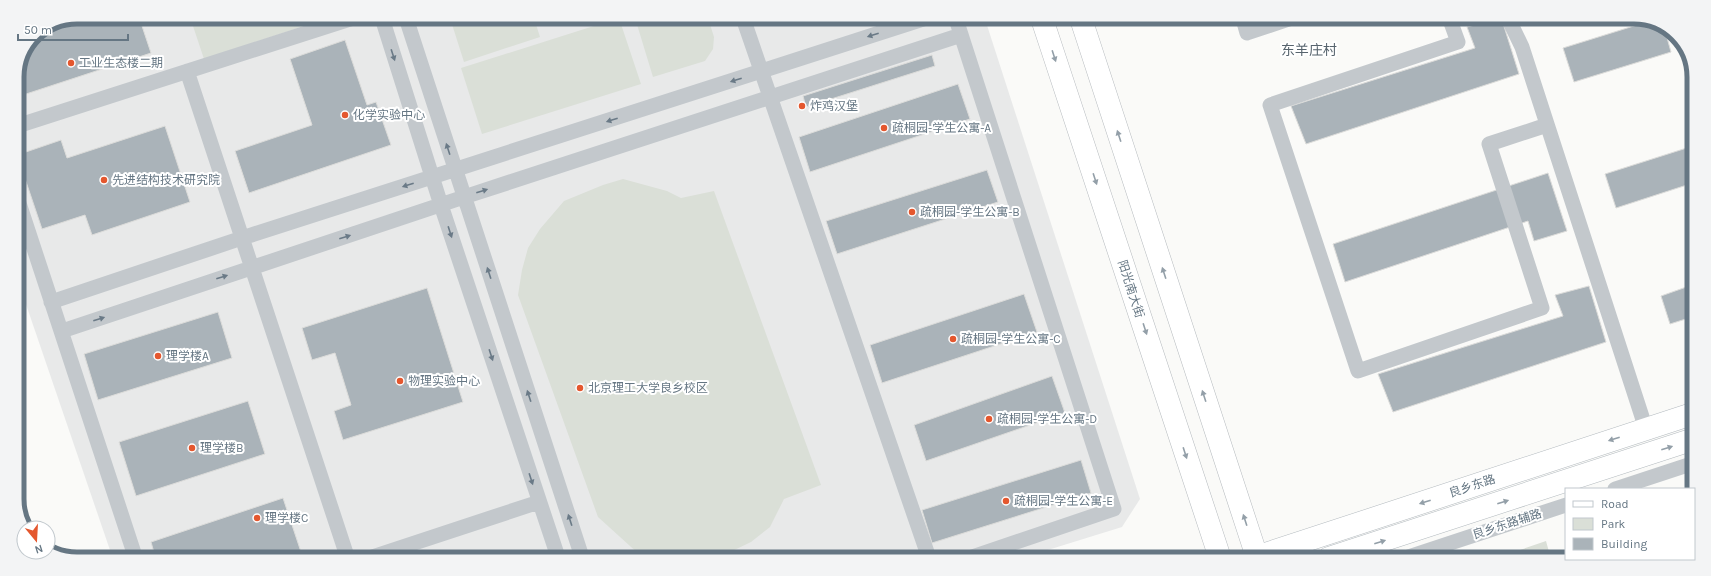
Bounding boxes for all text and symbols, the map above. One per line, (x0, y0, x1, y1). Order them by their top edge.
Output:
scale bar (18, 16, 128, 42)
text: 50 m (24, 23, 52, 37)
one-way arrow (866, 32, 878, 38)
district label: 东羊庄村 (1281, 42, 1337, 59)
one-way arrow (391, 49, 397, 61)
one-way arrow (1051, 50, 1057, 62)
place label: 工业生态楼二期 (79, 56, 163, 70)
marker: 工业生态楼二期 (66, 58, 76, 68)
one-way arrow (729, 77, 741, 83)
place label: 炸鸡汉堡 (810, 99, 858, 113)
marker: 炸鸡汉堡 (797, 101, 807, 111)
place label: 化学实验中心 (353, 108, 425, 122)
marker: 化学实验中心 (340, 110, 350, 120)
one-way arrow (606, 117, 618, 123)
place label: 疏桐园-学生公寓-A (892, 121, 991, 135)
marker: 疏桐园-学生公寓-A (879, 123, 889, 133)
one-way arrow (1116, 130, 1122, 142)
one-way arrow (445, 143, 451, 155)
place label: 先进结构技术研究院 (112, 173, 220, 187)
one-way arrow (1092, 174, 1098, 186)
marker: 先进结构技术研究院 (99, 175, 109, 185)
one-way arrow (402, 183, 414, 189)
one-way arrow (477, 188, 489, 194)
place label: 疏桐园-学生公寓-B (920, 205, 1020, 219)
marker: 疏桐园-学生公寓-B (907, 207, 917, 217)
one-way arrow (447, 226, 453, 238)
one-way arrow (340, 233, 352, 239)
street label: 阳光南大街 (1115, 258, 1147, 320)
one-way arrow (486, 267, 492, 279)
one-way arrow (1161, 267, 1167, 279)
one-way arrow (216, 274, 228, 280)
one-way arrow (93, 315, 105, 321)
one-way arrow (1142, 324, 1148, 336)
place label: 疏桐园-学生公寓-C (961, 332, 1061, 346)
marker: 疏桐园-学生公寓-C (948, 334, 958, 344)
place label: 理学楼A (166, 349, 209, 363)
one-way arrow (488, 350, 494, 362)
marker: 理学楼A (153, 351, 163, 361)
place label: 物理实验中心 (408, 374, 480, 388)
marker: 物理实验中心 (395, 376, 405, 386)
place label: 北京理工大学良乡校区 (588, 381, 708, 395)
marker: 北京理工大学良乡校区 (575, 383, 585, 393)
one-way arrow (526, 390, 532, 402)
one-way arrow (1201, 390, 1207, 402)
place label: 疏桐园-学生公寓-D (997, 412, 1097, 426)
marker: 疏桐园-学生公寓-D (984, 414, 994, 424)
one-way arrow (1608, 436, 1620, 442)
place label: 理学楼B (200, 441, 243, 455)
marker: 理学楼B (187, 443, 197, 453)
one-way arrow (1661, 445, 1673, 451)
one-way arrow (1182, 447, 1188, 459)
street label: 良乡东路 (1447, 472, 1497, 500)
one-way arrow (528, 473, 534, 485)
legend (1565, 488, 1695, 560)
place label: 疏桐园-学生公寓-E (1014, 494, 1113, 508)
marker: 疏桐园-学生公寓-E (1001, 496, 1011, 506)
text: Road (1601, 497, 1629, 511)
one-way arrow (1498, 498, 1510, 504)
one-way arrow (1418, 499, 1430, 505)
street label: 良乡东路辅路 (1471, 506, 1543, 542)
place label: 理学楼C (265, 511, 308, 525)
marker: 理学楼C (252, 513, 262, 523)
one-way arrow (567, 514, 573, 526)
one-way arrow (1242, 514, 1248, 526)
text: Park (1601, 517, 1626, 531)
north arrow (16, 520, 56, 560)
text: Building (1601, 537, 1648, 551)
one-way arrow (1374, 539, 1386, 545)
text: N (33, 542, 45, 556)

